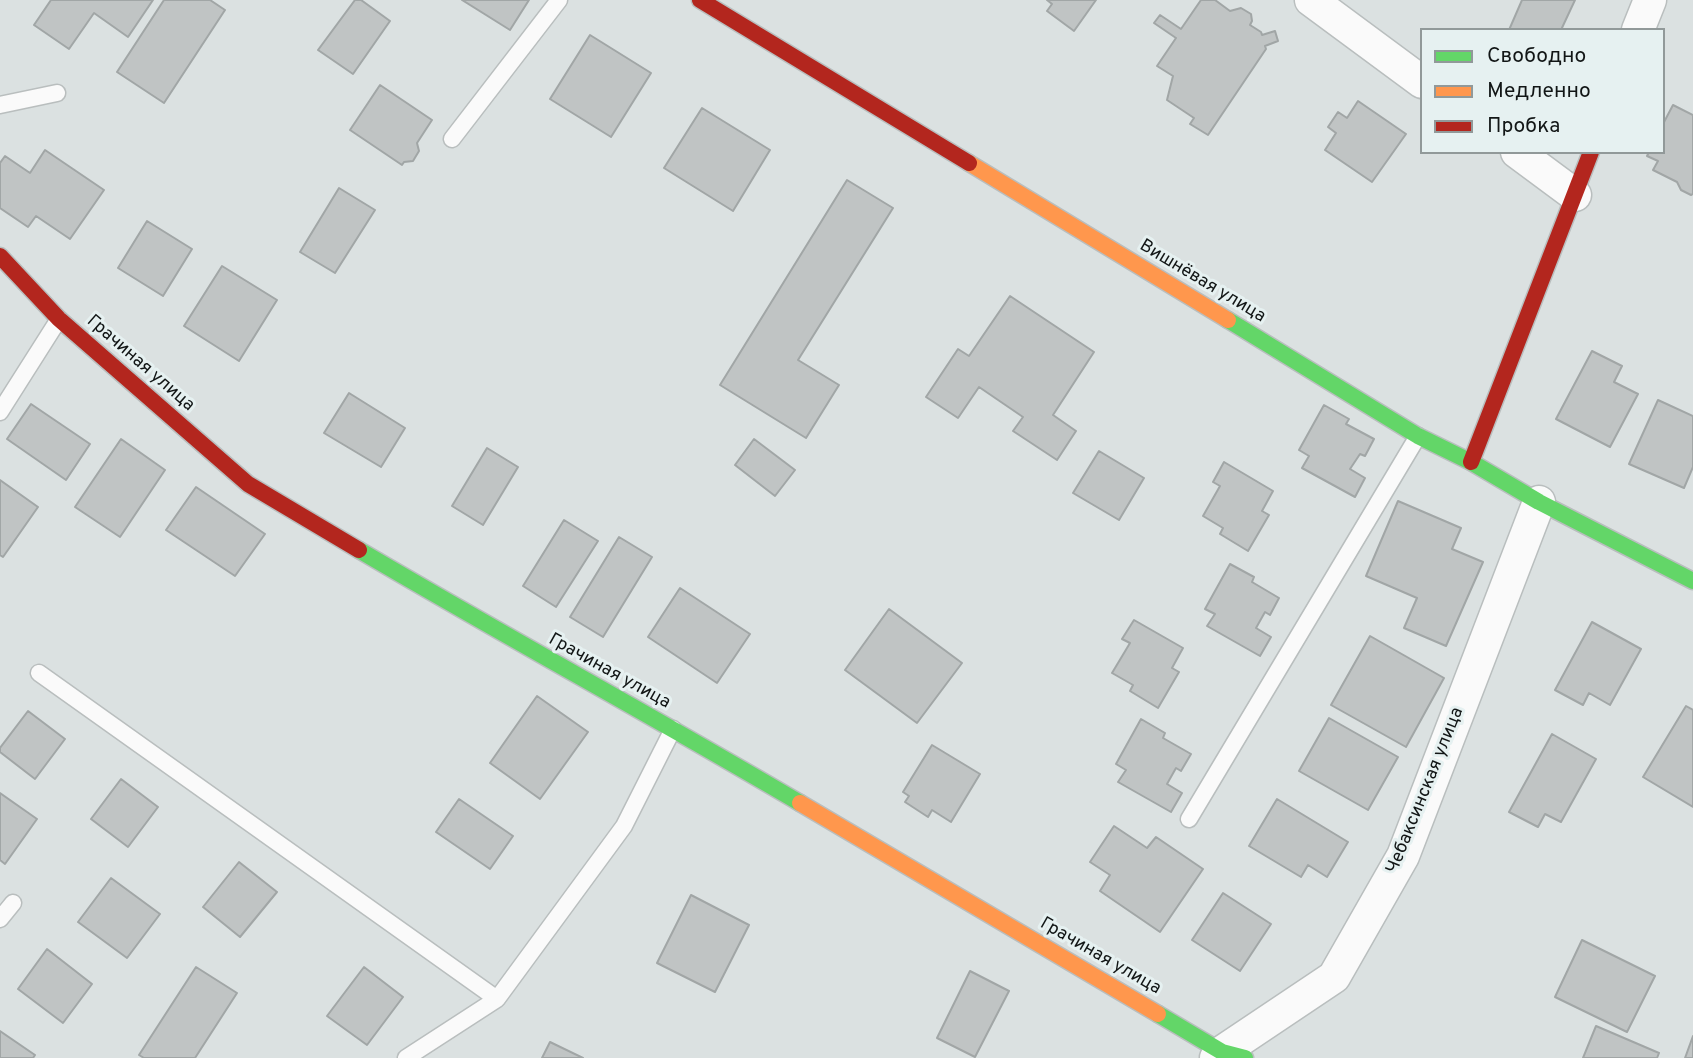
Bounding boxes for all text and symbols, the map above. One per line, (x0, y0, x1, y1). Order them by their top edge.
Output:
legend (1420, 28, 1665, 154)
text: Свободно (1487, 43, 1586, 70)
text: Медленно (1487, 78, 1591, 105)
text: Пробка (1487, 113, 1560, 140)
street label: Вишнёвая улица (1135, 236, 1269, 328)
street label: Грачиная улица (82, 311, 198, 417)
street label: Грачиная улица (544, 630, 674, 714)
street label: Чебаксинская улица (1383, 705, 1469, 877)
street label: Грачиная улица (1036, 914, 1164, 1000)

